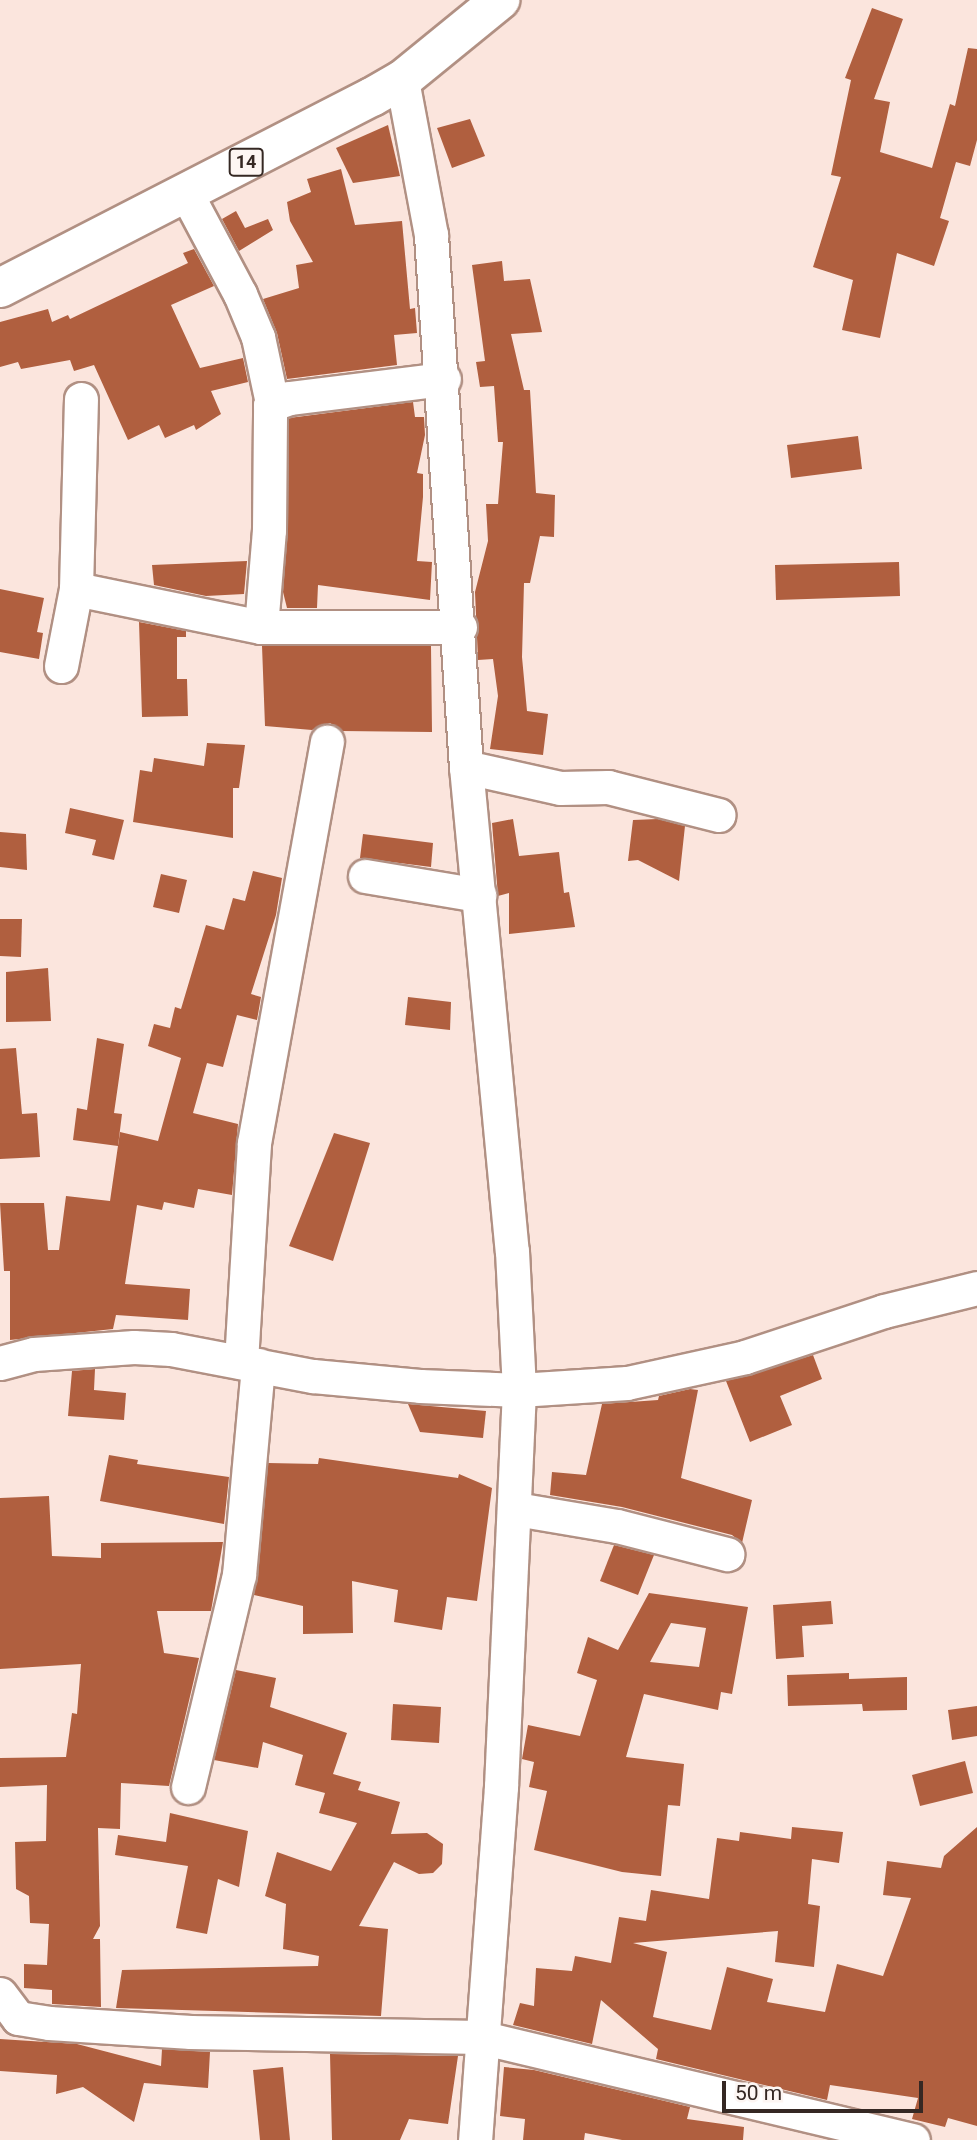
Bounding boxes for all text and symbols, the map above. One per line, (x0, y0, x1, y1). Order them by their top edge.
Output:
road number: 14 (229, 148, 264, 176)
scale bar (725, 2066, 926, 2110)
text: 50 m (735, 2081, 782, 2105)

